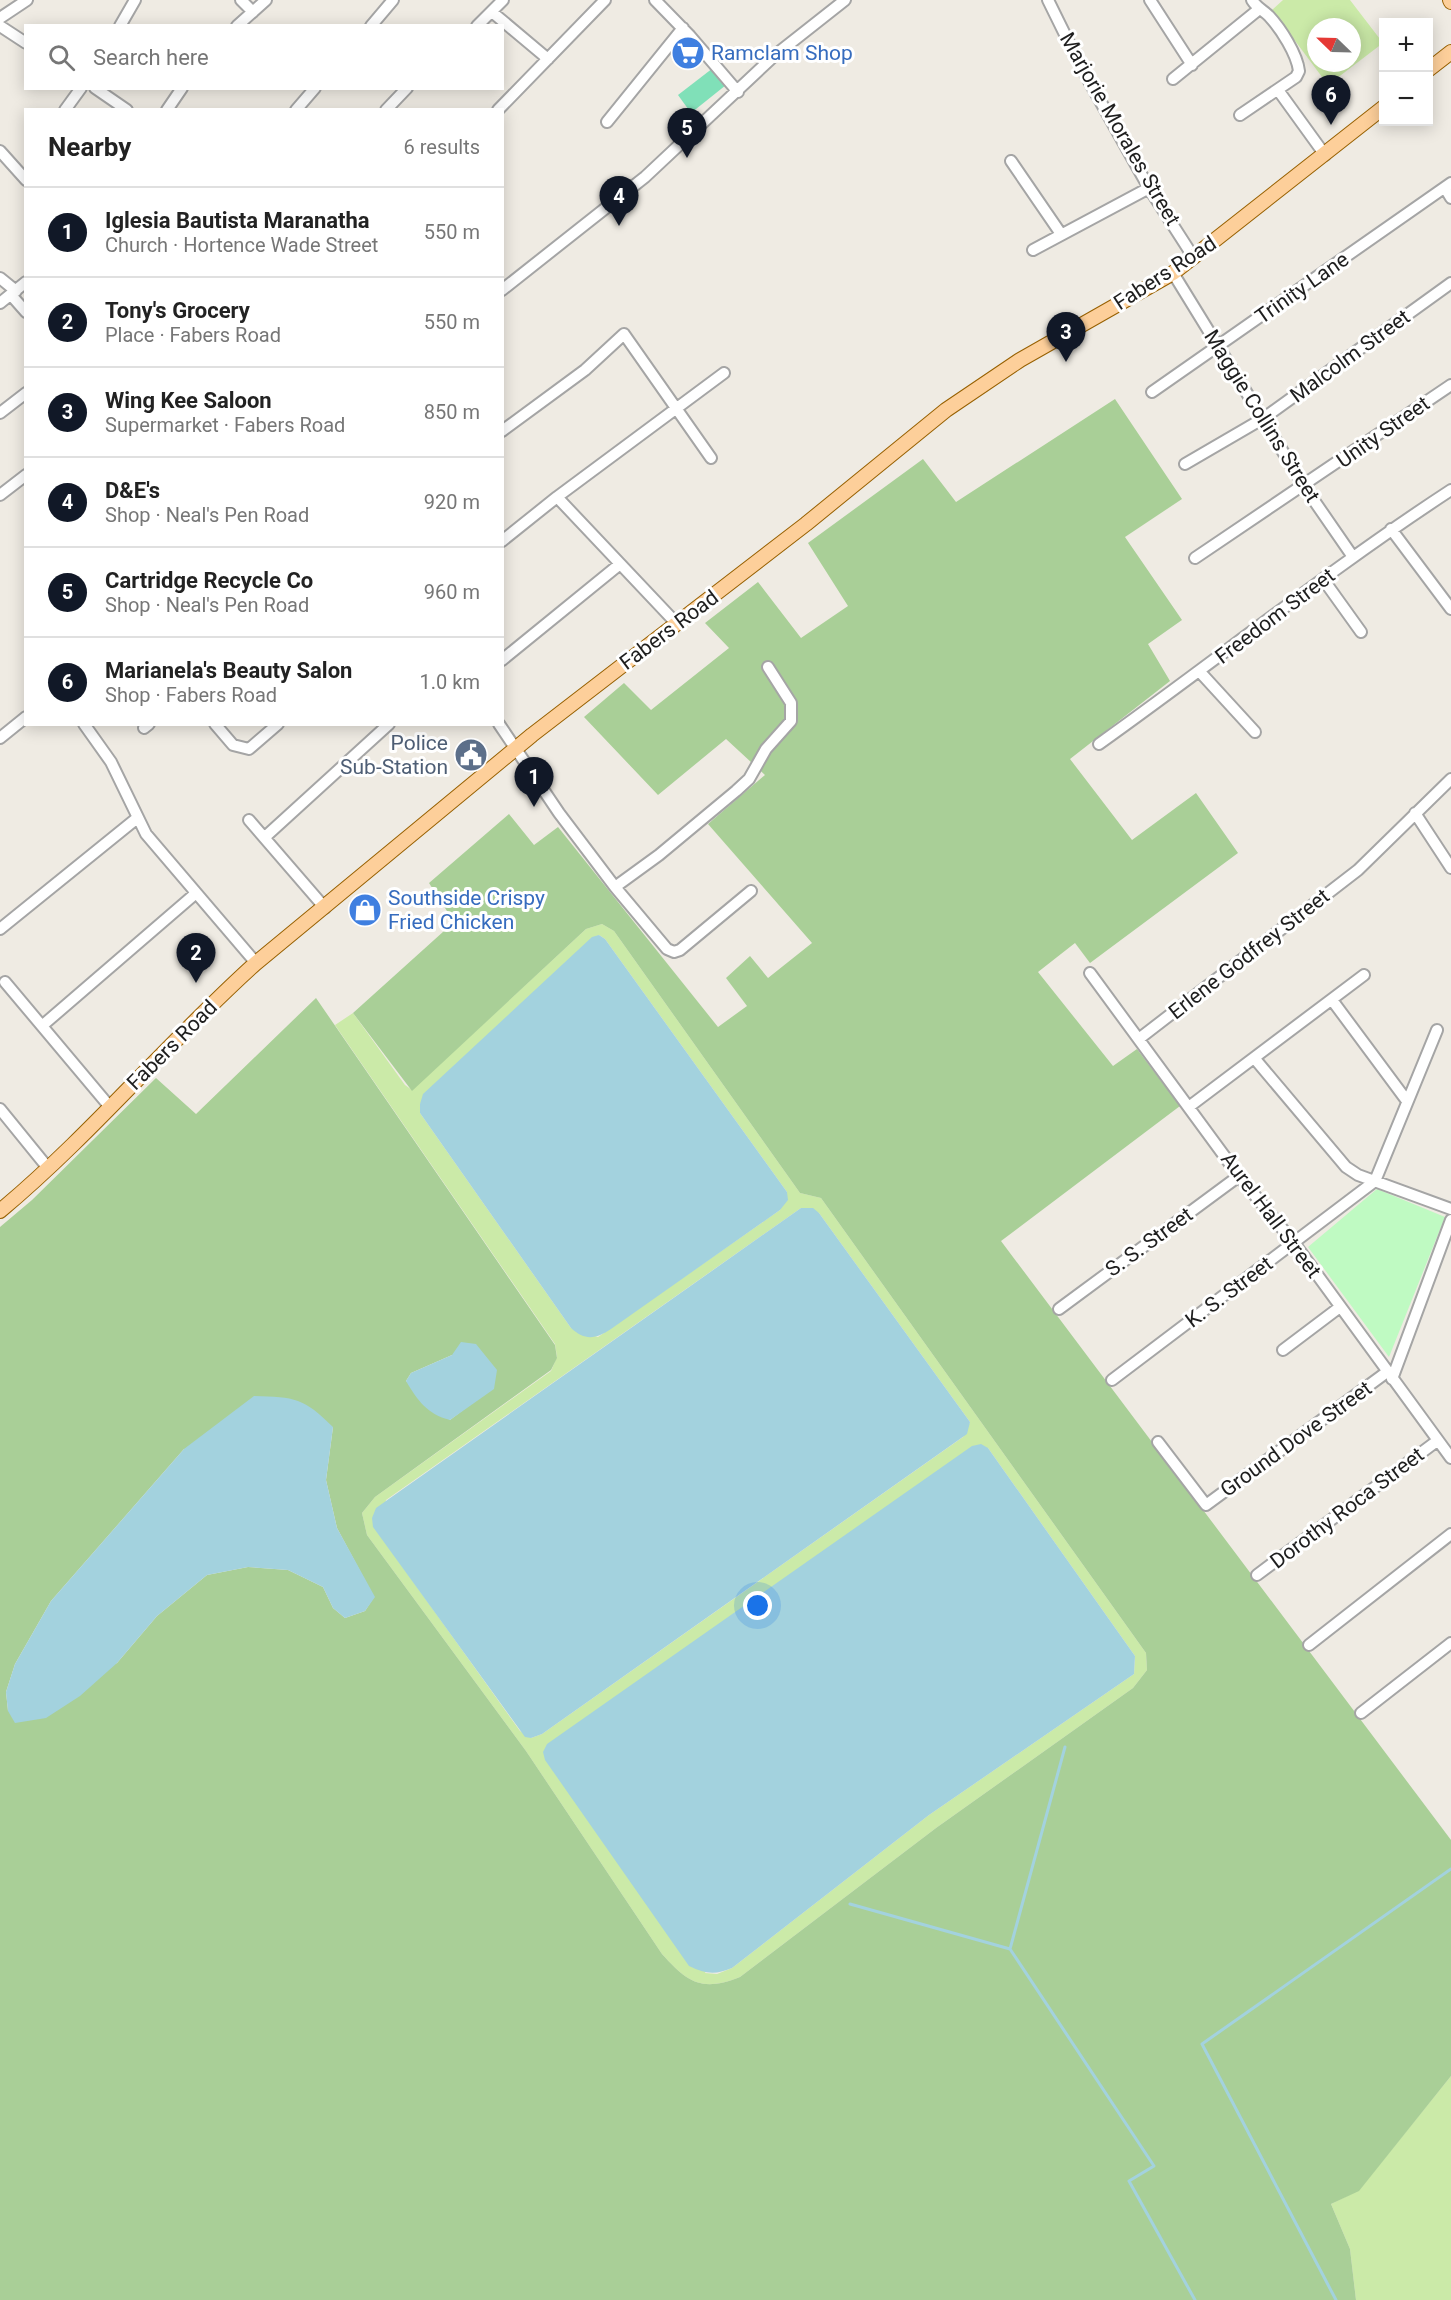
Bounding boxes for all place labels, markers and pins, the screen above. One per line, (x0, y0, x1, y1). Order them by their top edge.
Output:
supermarket icon: Ramclam Shop (670, 35, 706, 71)
place label: Ramclam Shop (711, 41, 853, 65)
pin: 6 (1312, 76, 1350, 125)
pin: 5 (668, 108, 706, 158)
pin: 4 (600, 176, 638, 226)
pin: 3 (1046, 312, 1086, 362)
place label: Police Sub-Station (340, 731, 448, 779)
public building icon: Police Sub-Station (453, 737, 489, 773)
pin: 1 (514, 758, 554, 807)
place label: Southside Crispy Fried Chicken (388, 886, 545, 934)
shop icon: Southside Crispy Fried Chicken (347, 892, 383, 928)
pin: 2 (176, 934, 216, 983)

